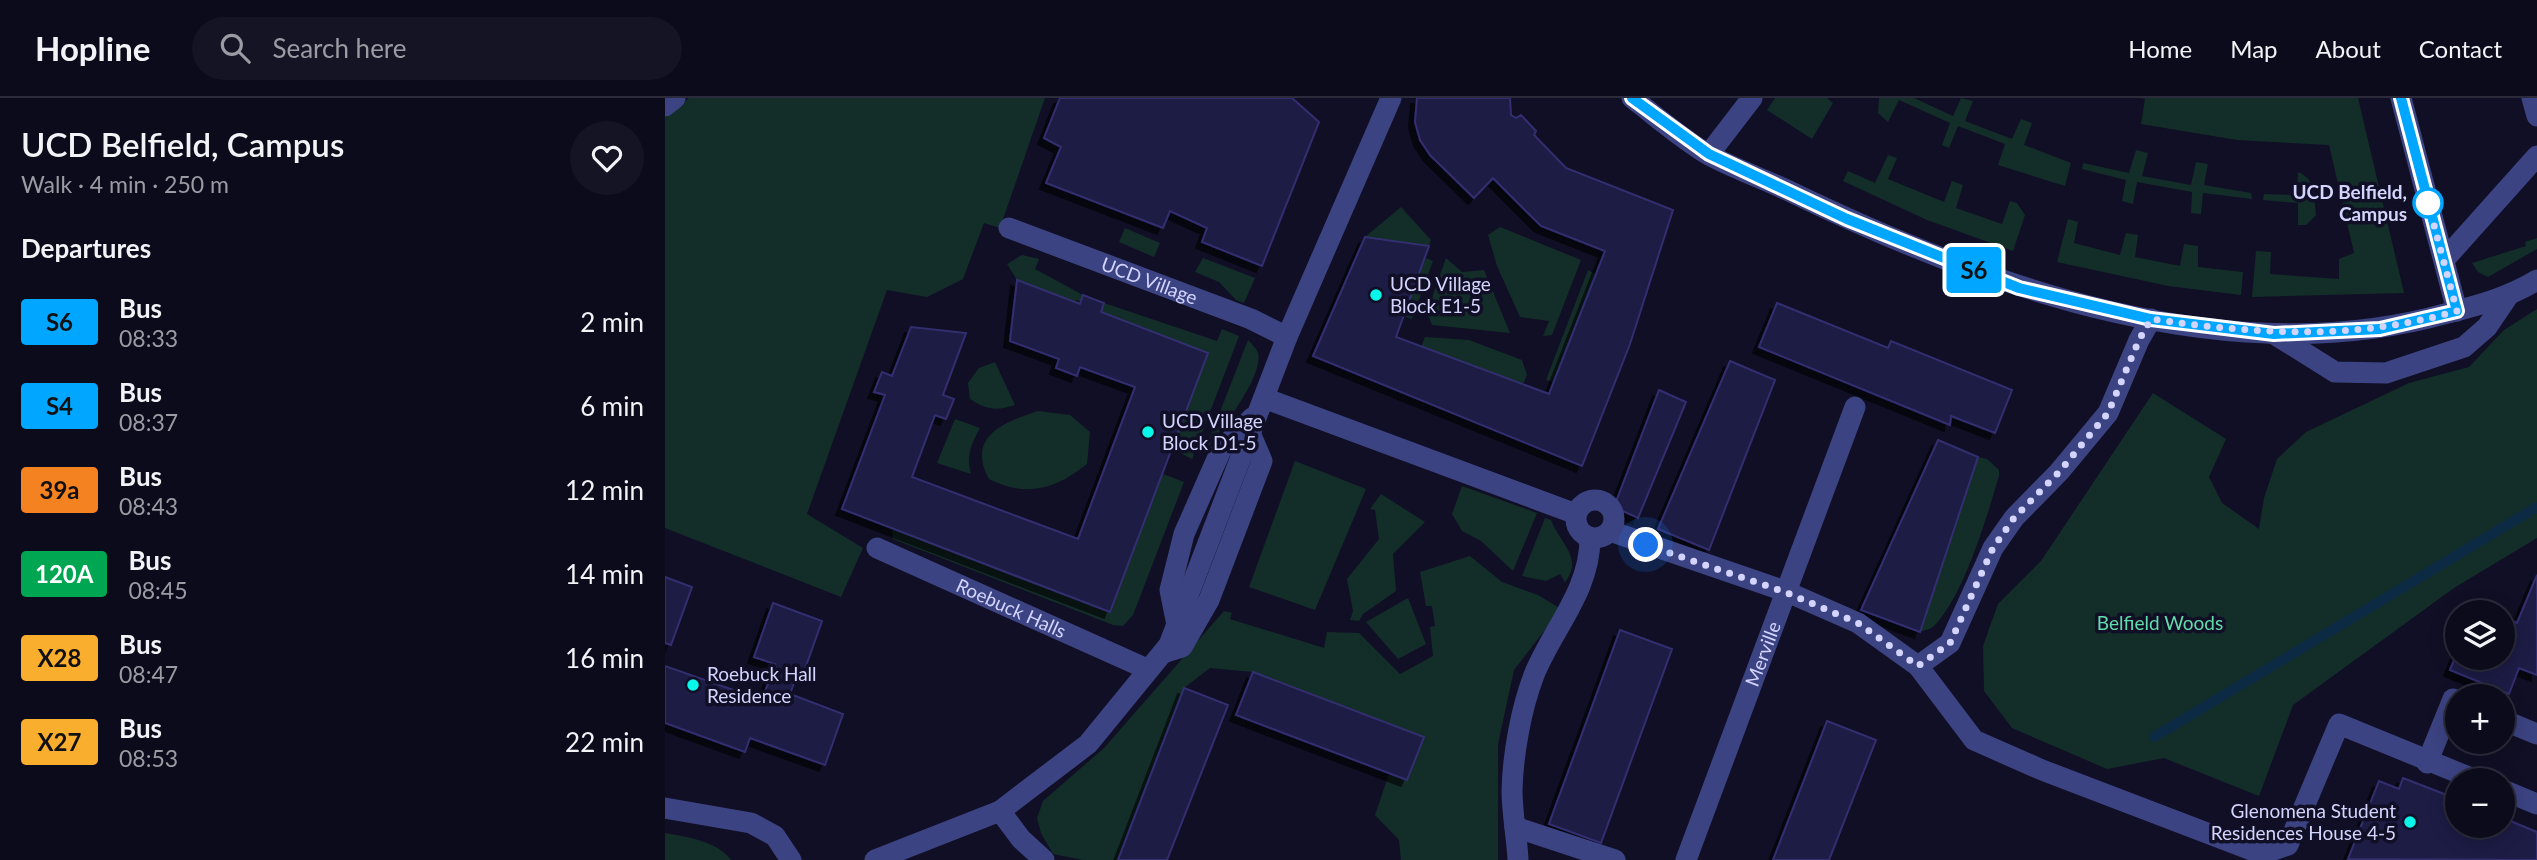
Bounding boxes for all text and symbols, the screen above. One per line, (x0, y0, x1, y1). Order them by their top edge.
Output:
search box (192, 17, 682, 80)
text: Hopline (35, 28, 150, 68)
icon: search (216, 29, 254, 67)
text: Search here (272, 32, 407, 64)
text: Home (2128, 34, 2192, 63)
text: Map (2230, 34, 2278, 63)
text: About (2316, 34, 2381, 63)
text: Contact (2419, 34, 2502, 63)
button: heart (570, 121, 644, 195)
text: UCD Belfield, Campus (21, 124, 344, 164)
text: Walk · 4 min · 250 m (21, 170, 229, 198)
place label: UCD Belfield, Campus (2293, 180, 2407, 225)
marker: UCD Belfield, Campus (2413, 188, 2443, 218)
text: Departures (21, 232, 151, 264)
line badge: S6 (1943, 247, 2005, 293)
street label: UCD Village (1098, 252, 1201, 309)
text: S6 (1960, 255, 1988, 284)
place label: UCD Village Block E1-5 (1390, 272, 1491, 317)
marker: UCD Village Block E1-5 (1368, 287, 1384, 303)
text: Bus (119, 292, 162, 324)
text: 2 min (580, 306, 644, 338)
text: S6 (46, 307, 73, 336)
text: 08:33 (119, 324, 178, 352)
text: Bus (119, 376, 162, 408)
text: 6 min (580, 390, 644, 422)
text: S4 (46, 391, 73, 420)
text: 08:37 (119, 408, 178, 436)
place label: UCD Village Block D1-5 (1162, 409, 1263, 454)
marker: UCD Village Block D1-5 (1140, 424, 1156, 440)
text: Bus (119, 460, 162, 492)
text: 12 min (565, 474, 644, 506)
text: 39a (39, 475, 80, 504)
text: 08:43 (119, 492, 178, 520)
your location (1628, 527, 1663, 562)
text: Bus (128, 544, 171, 576)
text: 14 min (565, 558, 644, 590)
text: 120A (35, 559, 93, 588)
street label: Roebuck Halls (953, 573, 1070, 642)
text: 08:45 (128, 576, 188, 604)
map controls (2445, 600, 2515, 838)
button: layers (2445, 600, 2515, 670)
park label: Belfield Woods (2097, 611, 2223, 634)
street label: Merville (1740, 618, 1785, 689)
text: Bus (119, 628, 162, 660)
text: 16 min (565, 642, 644, 674)
text: X28 (38, 643, 81, 672)
text: 08:47 (119, 660, 178, 688)
place label: Roebuck Hall Residence (707, 662, 817, 707)
marker: Roebuck Hall Residence (685, 677, 701, 693)
button: + (2445, 684, 2515, 754)
text: Bus (119, 712, 162, 744)
text: 22 min (565, 726, 644, 758)
text: X27 (38, 727, 81, 756)
text: 08:53 (119, 744, 178, 772)
button: − (2445, 768, 2515, 838)
place label: Glenomena Student Residences House 4-5 (2211, 799, 2396, 844)
marker: Glenomena Student Residences House 4-5 (2402, 814, 2418, 830)

